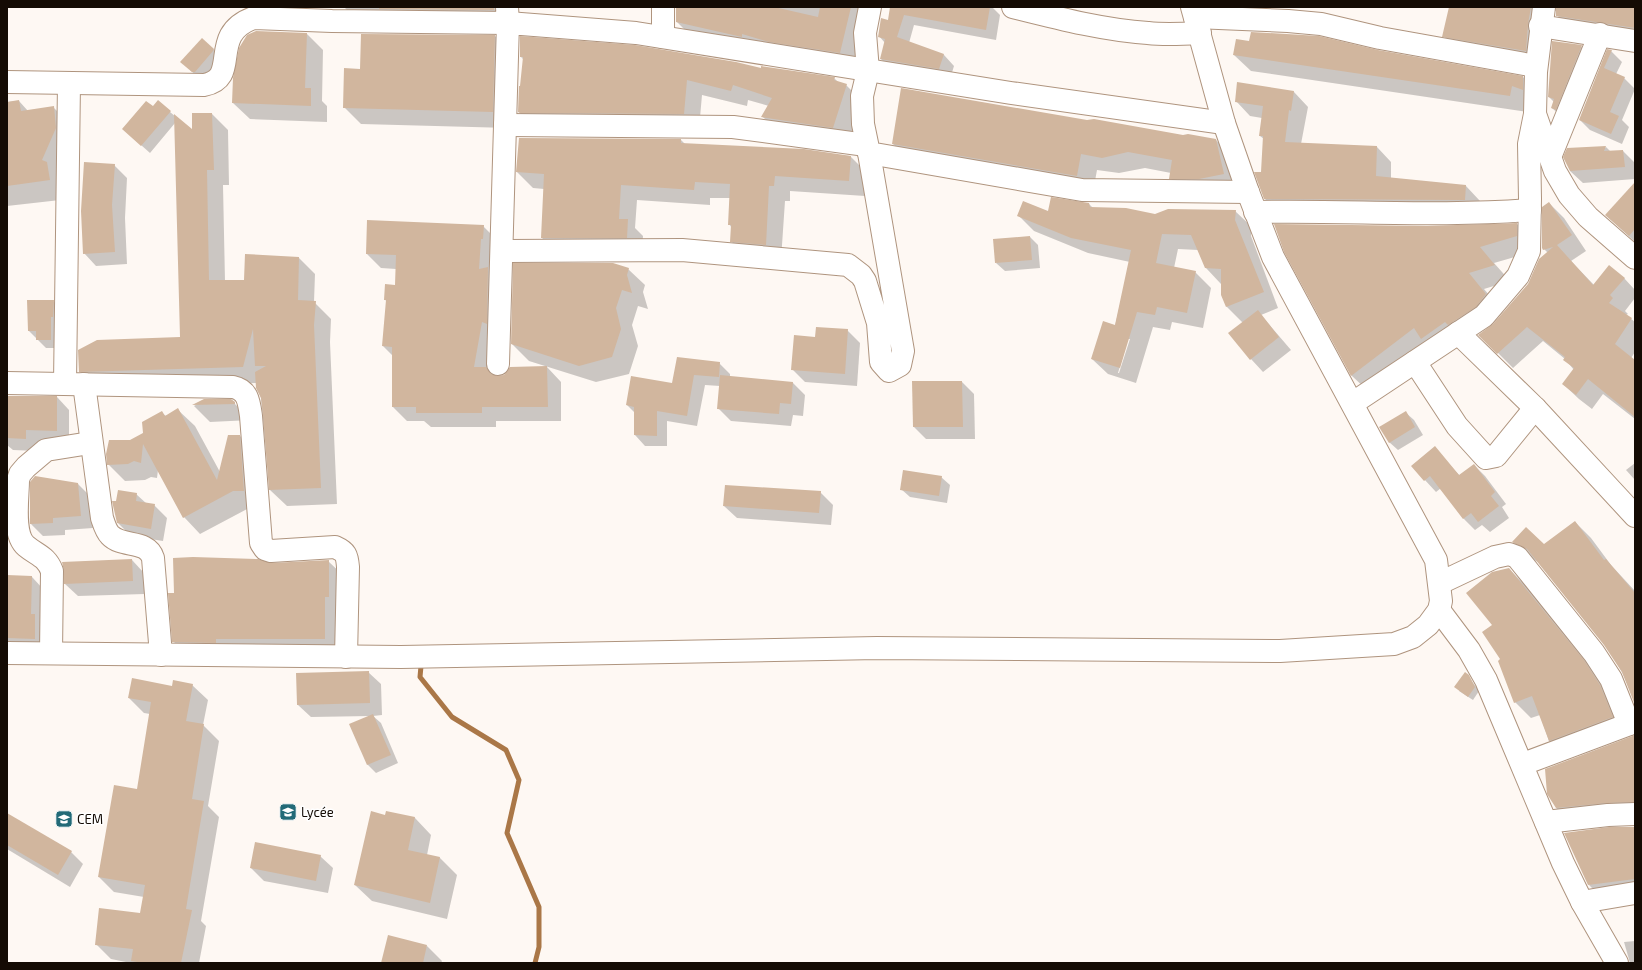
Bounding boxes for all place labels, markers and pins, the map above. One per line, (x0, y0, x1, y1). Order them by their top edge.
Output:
school or university icon: Lycée (278, 802, 298, 822)
place label: Lycée (301, 804, 334, 820)
school or university icon: CEM (54, 809, 74, 829)
place label: CEM (77, 811, 103, 827)

